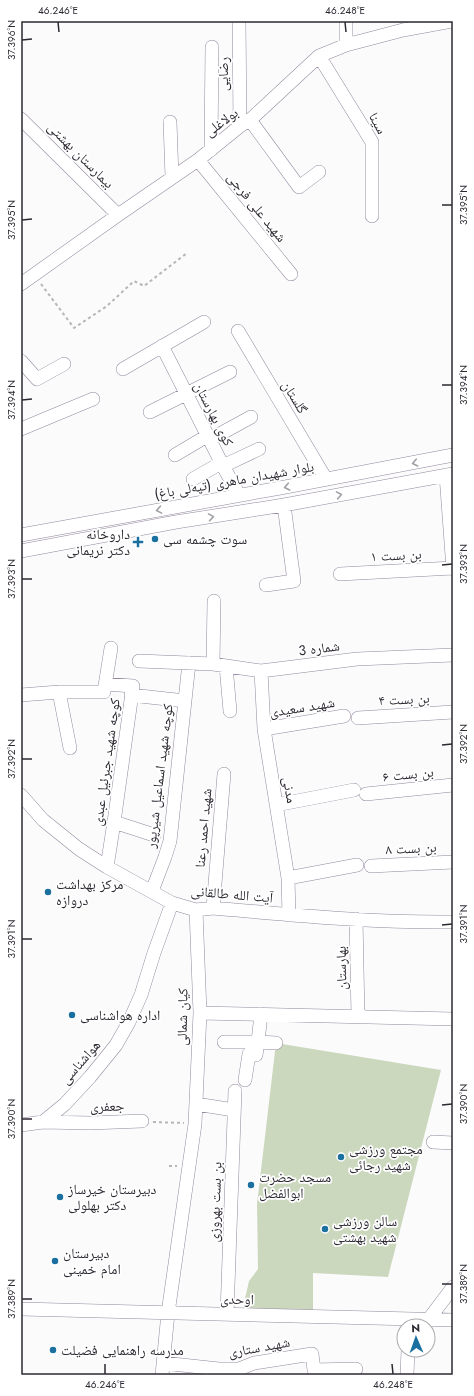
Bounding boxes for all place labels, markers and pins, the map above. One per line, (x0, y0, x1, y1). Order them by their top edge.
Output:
place label: داروخانه دكتر نریمانی (66, 524, 130, 560)
place label: سوت چشمه سی (163, 529, 247, 549)
marker: سوت چشمه سی (150, 534, 160, 544)
marker: داروخانه دكتر نریمانی (133, 537, 143, 547)
place label: مرکز بهداشت دروازه (56, 874, 124, 910)
marker: مرکز بهداشت دروازه (43, 887, 53, 897)
place label: اداره هواشناسی (80, 1005, 160, 1025)
marker: اداره هواشناسی (67, 1010, 77, 1020)
place label: مجتمع ورزشی شهید رجائی (349, 1139, 423, 1175)
marker: مجتمع ورزشی شهید رجائی (336, 1152, 346, 1162)
place label: مسجد حضرت ابوالفضل (259, 1167, 331, 1203)
place label: دبیرستان خیرساز دکتر بهلولی (67, 1179, 157, 1215)
marker: مسجد حضرت ابوالفضل (246, 1180, 256, 1190)
marker: دبیرستان خیرساز دکتر بهلولی (55, 1192, 65, 1202)
place label: سالن ورزشی شهید بهشتی (333, 1211, 397, 1247)
marker: سالن ورزشی شهید بهشتی (320, 1224, 330, 1234)
place label: دبیرستان امام خمینی (63, 1243, 121, 1279)
marker: دبیرستان امام خمینی (50, 1256, 60, 1266)
place label: مدرسه راهنمایی فضیلت (61, 1340, 184, 1360)
marker: مدرسه راهنمایی فضیلت (48, 1345, 58, 1355)

